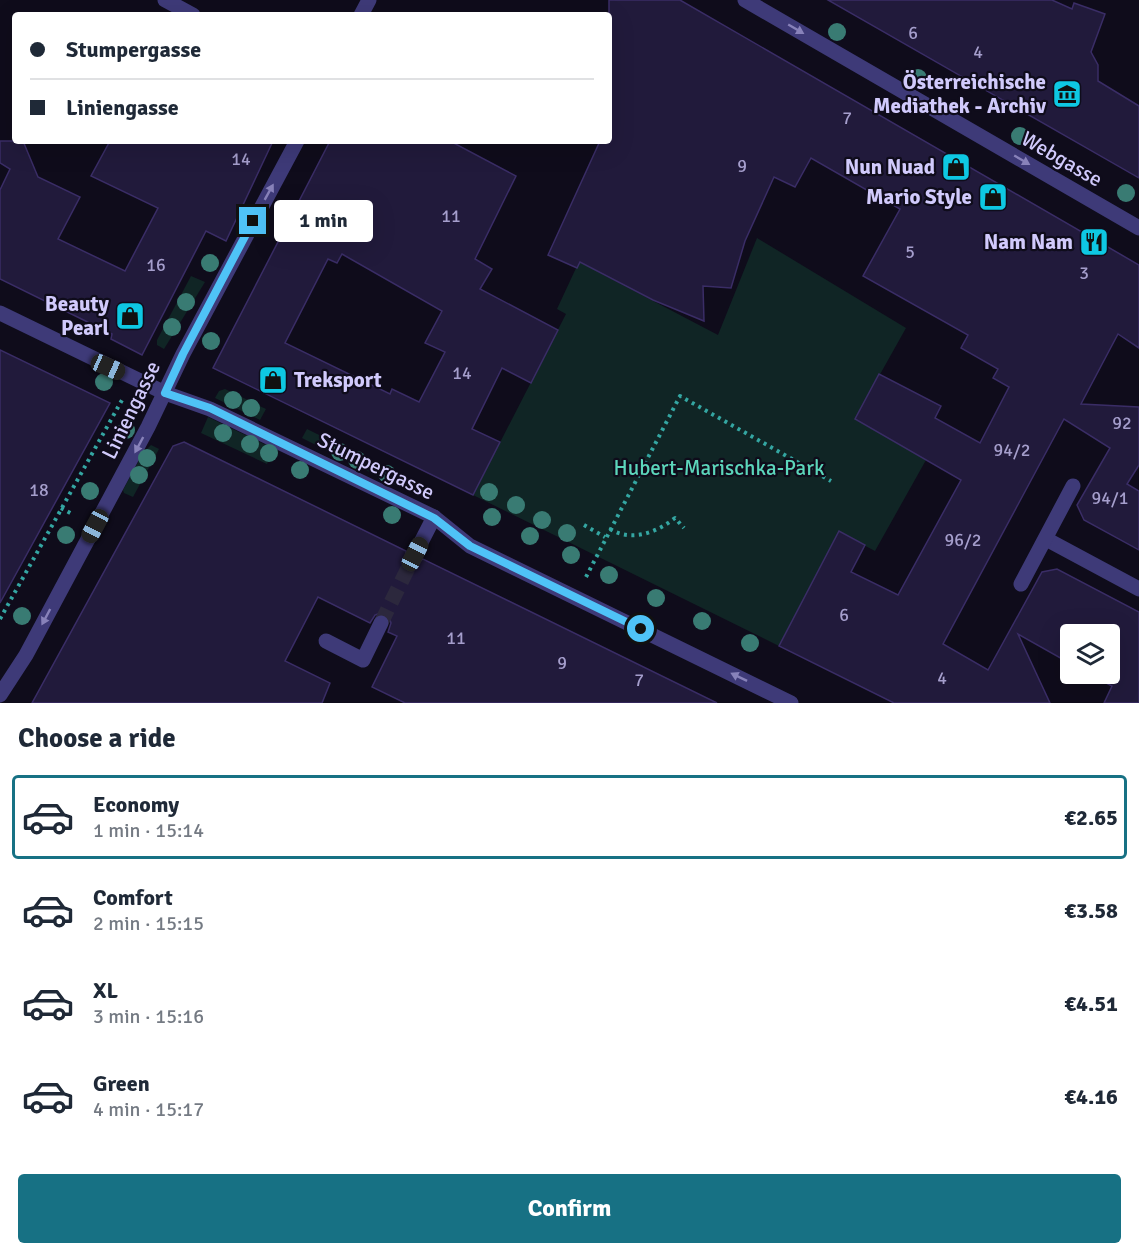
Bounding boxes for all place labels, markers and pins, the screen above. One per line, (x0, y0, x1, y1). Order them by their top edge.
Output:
place label: Österreichische Mediathek - Archiv (873, 69, 1047, 119)
museum icon: Österreichische Mediathek - Archiv (1051, 78, 1083, 110)
shop icon: Nun Nuad (940, 151, 972, 183)
place label: Nun Nuad (845, 154, 935, 180)
shop icon: Mario Style (977, 181, 1009, 213)
place label: Mario Style (866, 184, 972, 210)
restaurant icon: Nam Nam (1078, 226, 1110, 258)
place label: Nam Nam (984, 229, 1073, 255)
place label: Beauty Pearl (45, 291, 110, 341)
shop icon: Beauty Pearl (114, 300, 146, 332)
shop icon: Treksport (257, 364, 289, 396)
place label: Treksport (294, 367, 382, 393)

